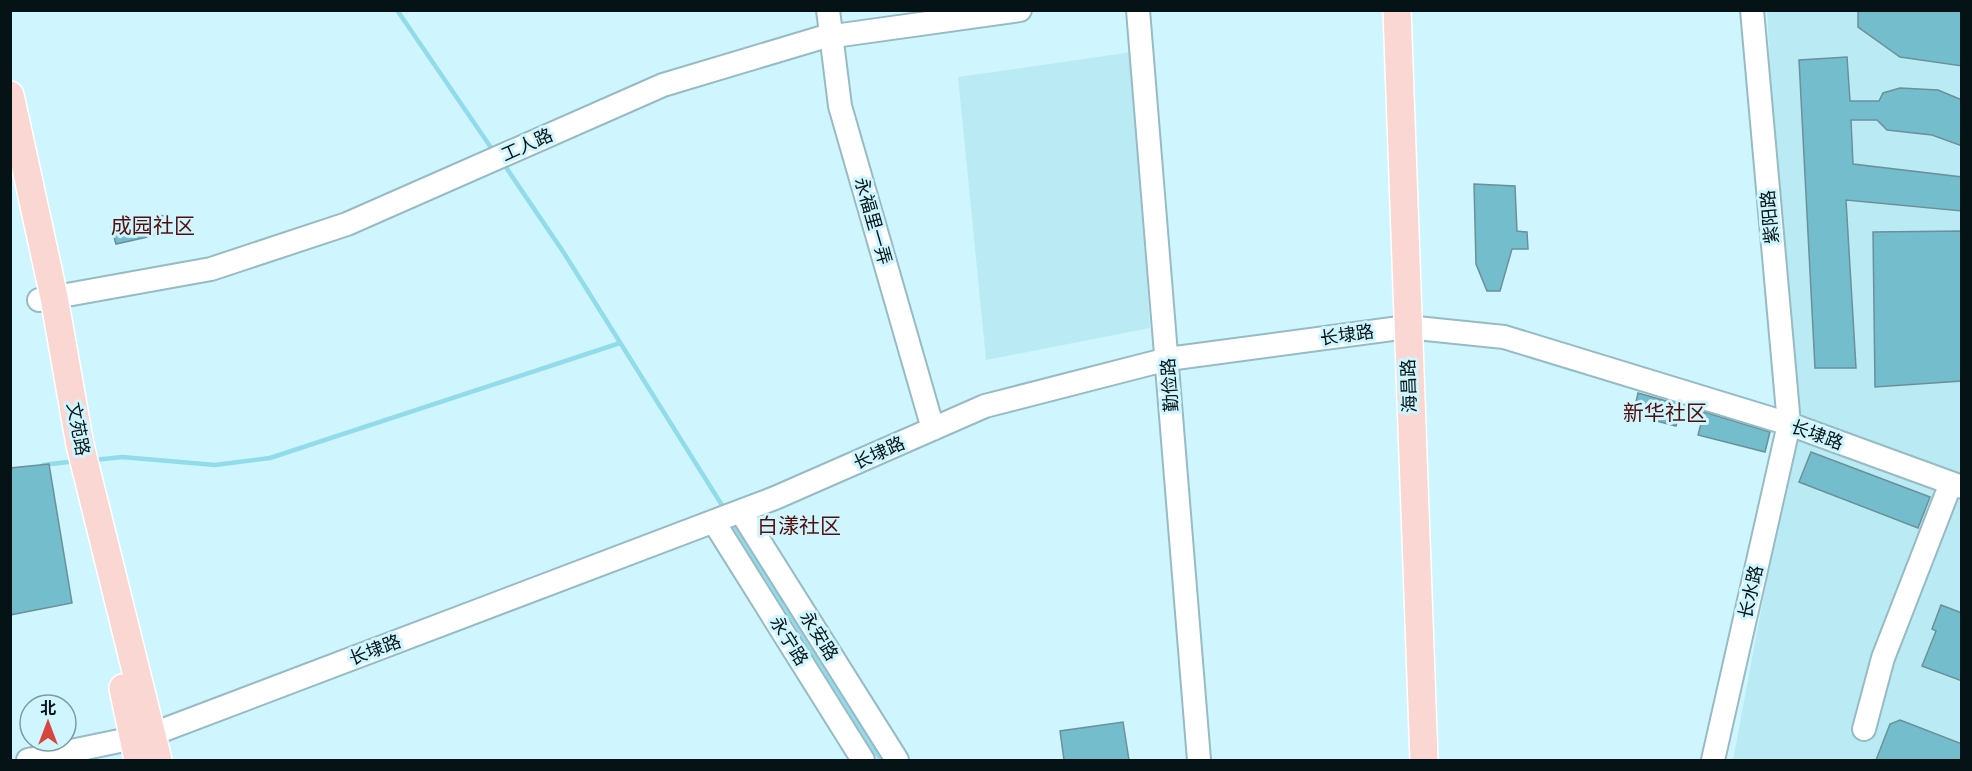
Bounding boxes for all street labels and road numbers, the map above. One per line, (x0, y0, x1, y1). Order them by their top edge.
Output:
street label: 工人路 (498, 124, 556, 166)
street label: 永福里一弄 (850, 175, 896, 267)
street label: 紫阳路 (1757, 189, 1783, 245)
street label: 长埭路 (1319, 320, 1375, 350)
street label: 勤俭路 (1157, 357, 1183, 413)
street label: 海昌路 (1397, 359, 1421, 413)
street label: 文苑路 (62, 400, 94, 458)
street label: 长埭路 (1788, 415, 1846, 455)
street label: 长埭路 (850, 432, 908, 474)
street label: 长水路 (1734, 563, 1768, 621)
street label: 永安路 (795, 607, 843, 665)
street label: 永宁路 (765, 612, 813, 670)
street label: 长埭路 (346, 630, 404, 670)

